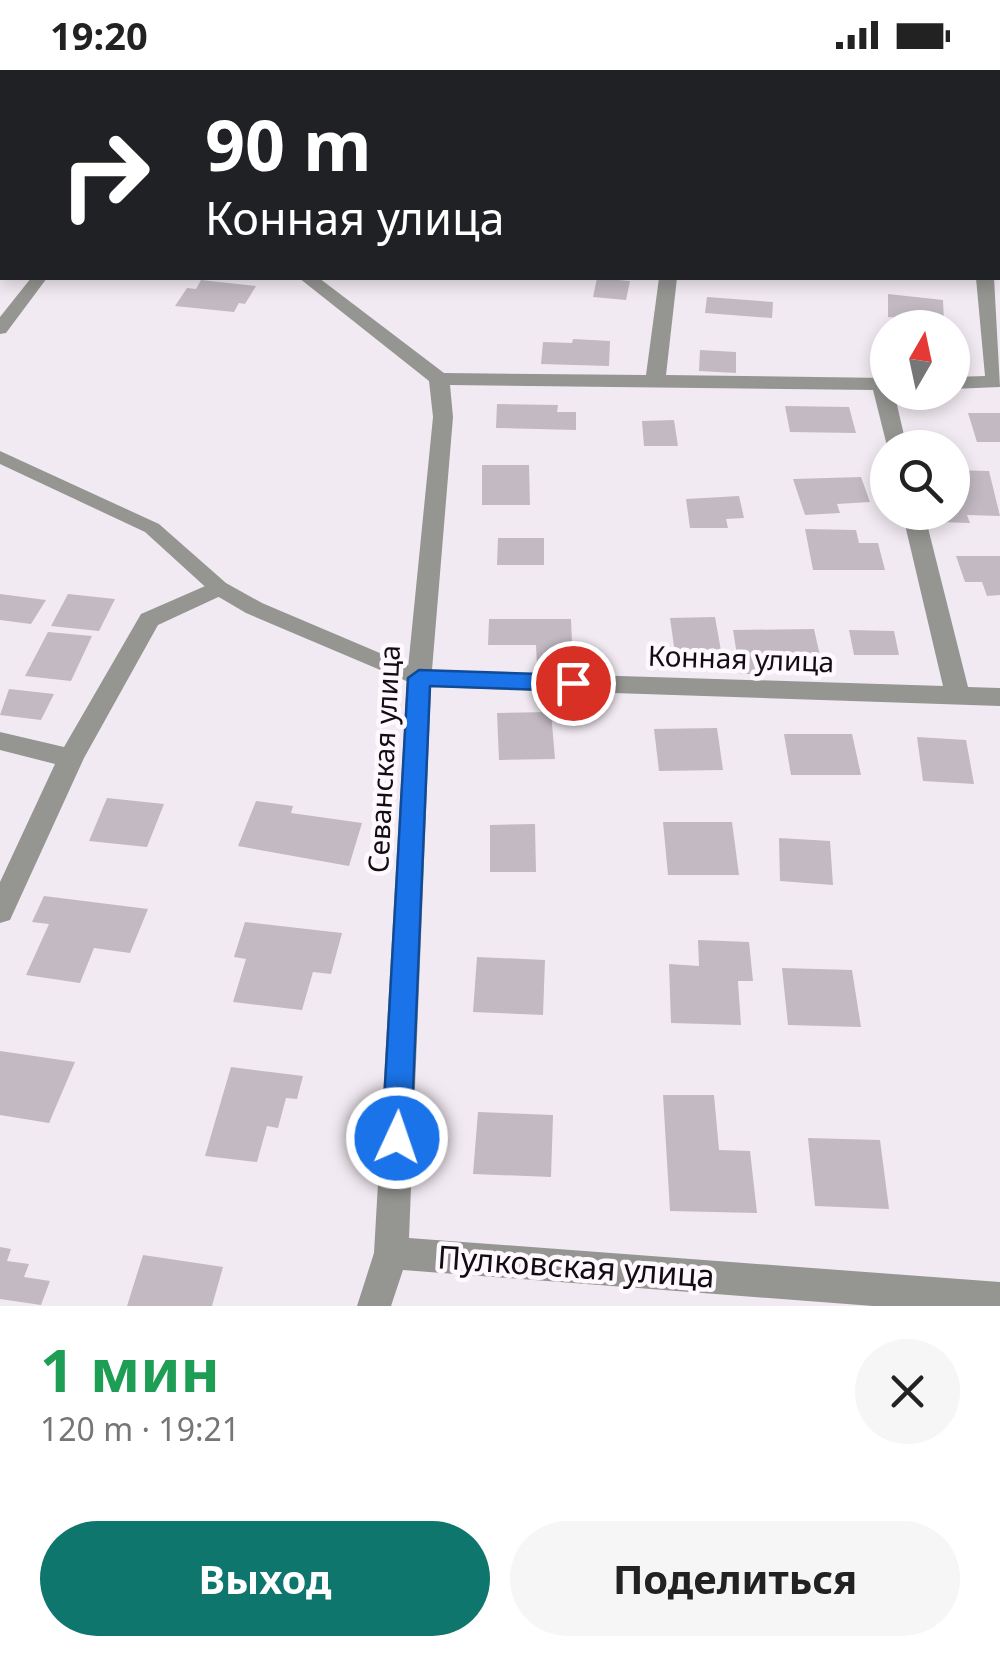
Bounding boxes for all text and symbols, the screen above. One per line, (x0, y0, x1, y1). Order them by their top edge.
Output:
text: 19:20 (50, 9, 148, 61)
text: 90 m (205, 96, 372, 192)
icon: right (40, 110, 170, 240)
text: Конная улица (205, 187, 504, 248)
north arrow (870, 310, 970, 410)
map controls (870, 310, 970, 530)
button: search (870, 430, 970, 530)
street label: Конная улица (647, 636, 835, 680)
pin (531, 641, 616, 726)
street label: Севанская улица (358, 644, 408, 874)
icon: arrive (546, 656, 601, 711)
position arrow (345, 1086, 449, 1190)
street label: Пулковская улица (436, 1234, 716, 1297)
text: 1 мин (40, 1328, 220, 1410)
button: close (855, 1339, 960, 1444)
text: 120 m · 19:21 (40, 1407, 240, 1450)
button: Выход (40, 1521, 490, 1636)
button: Поделиться (510, 1521, 960, 1636)

